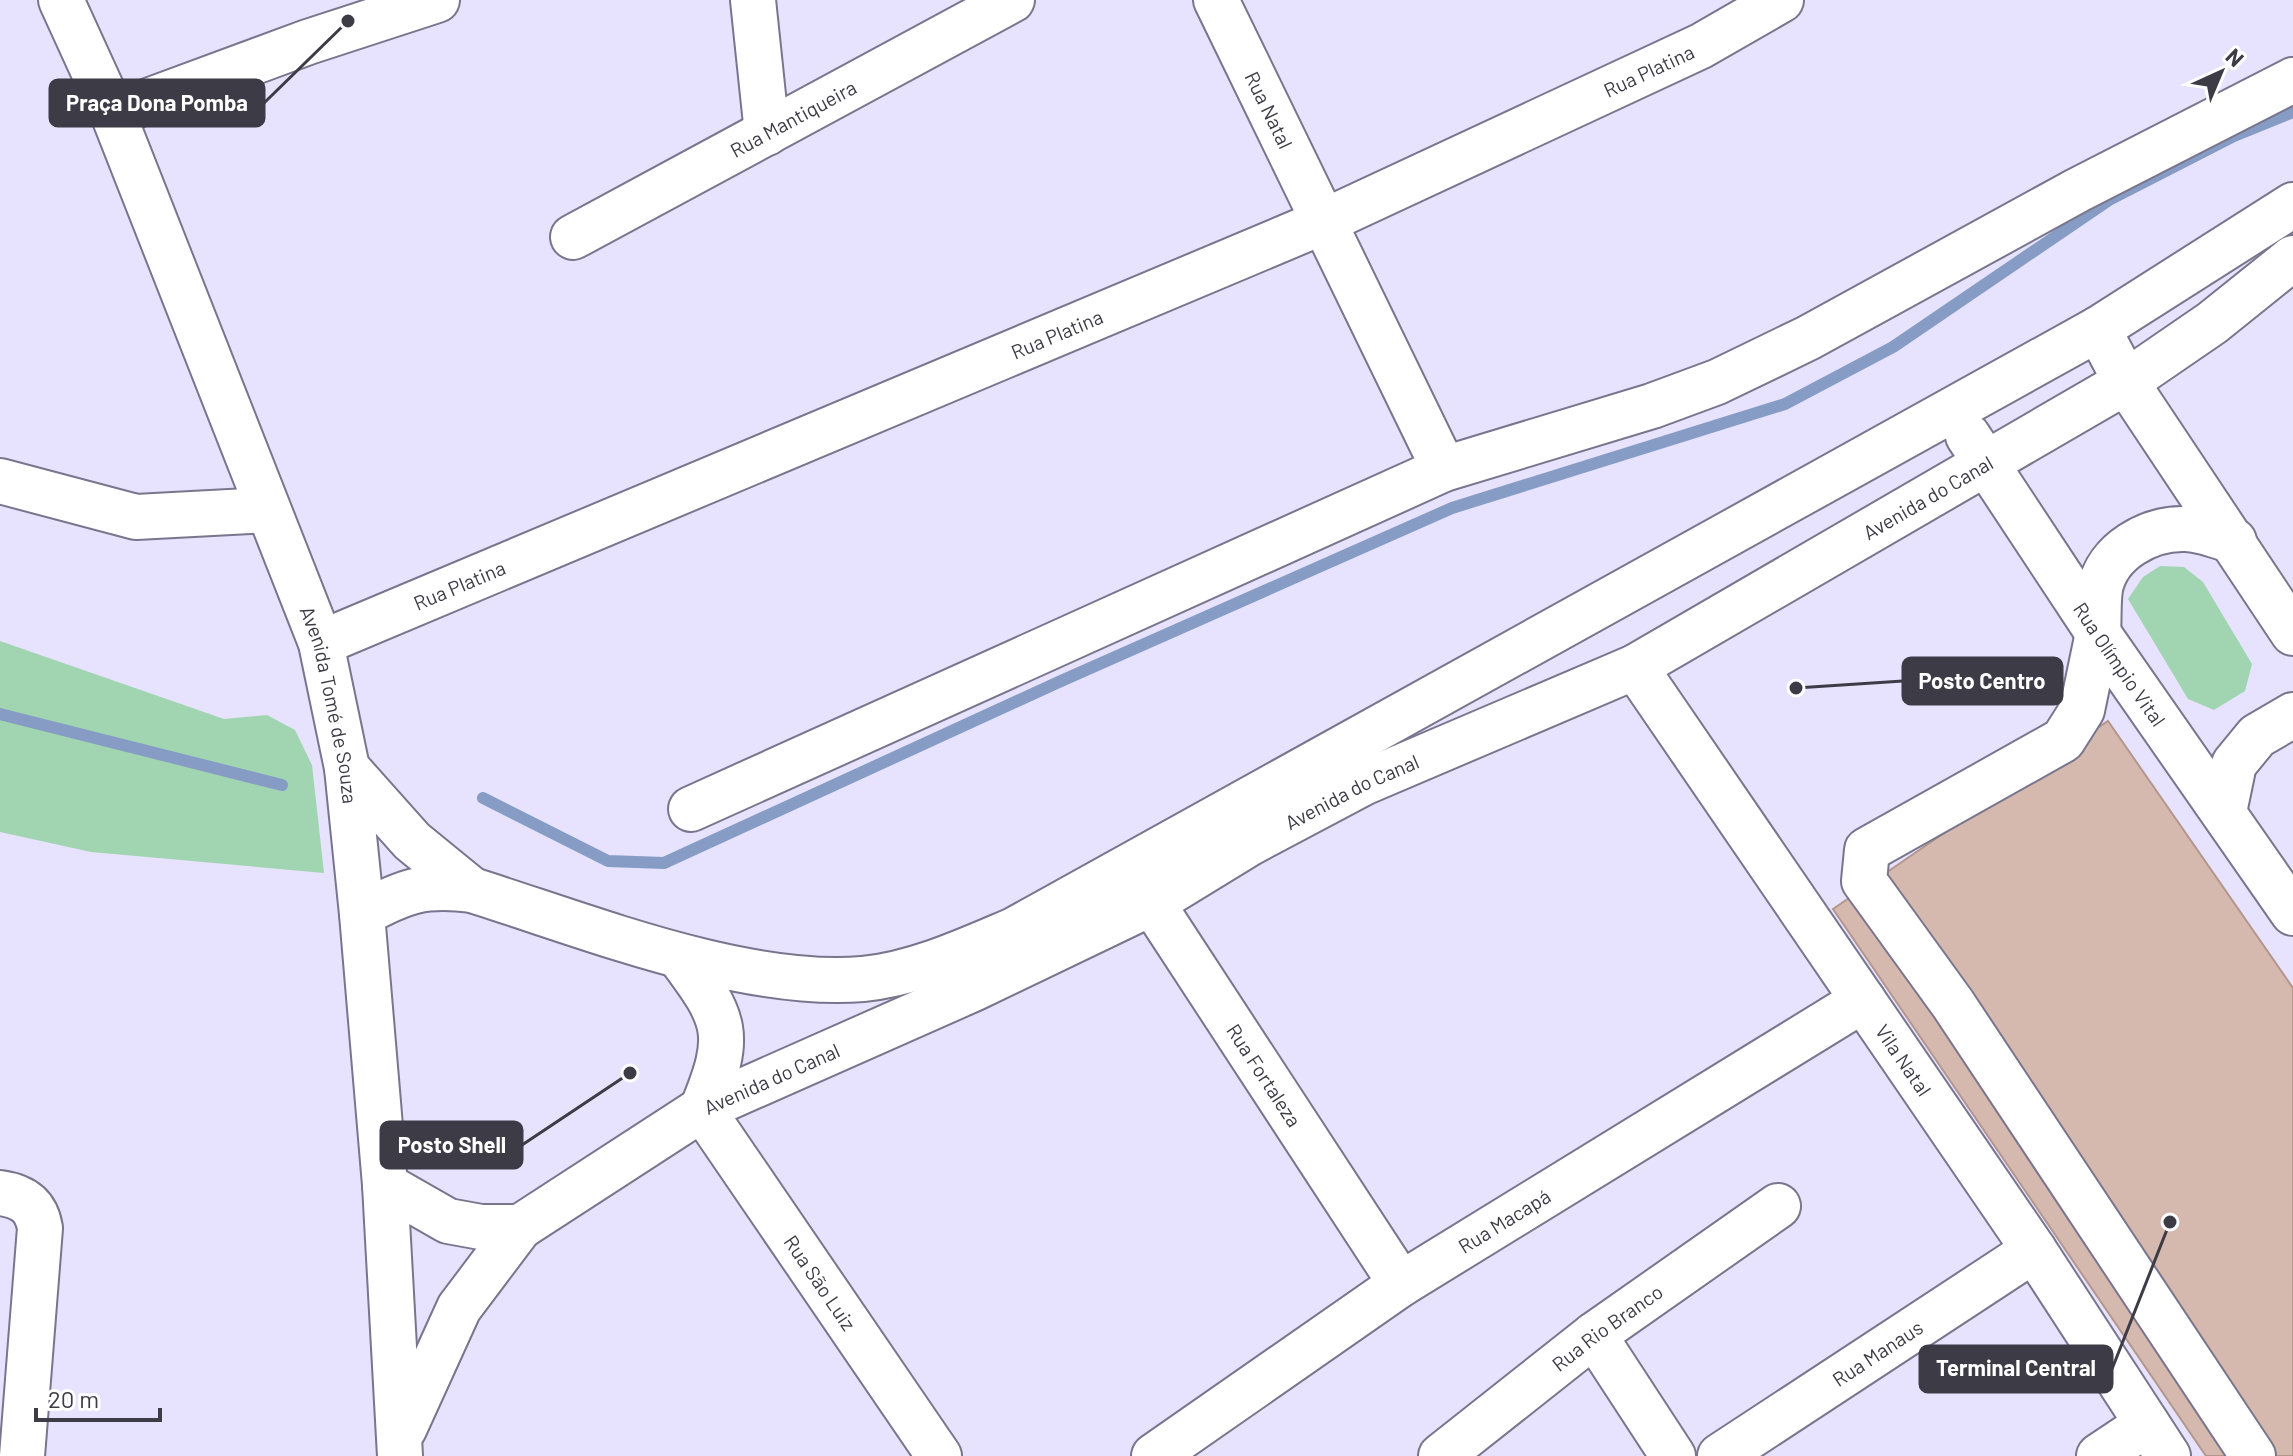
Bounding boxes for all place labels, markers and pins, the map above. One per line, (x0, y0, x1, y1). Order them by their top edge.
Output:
callout: Praça Dona Pomba (50, 80, 264, 126)
callout: Posto Centro (1903, 658, 2062, 704)
callout: Posto Shell (381, 1122, 522, 1168)
callout: Terminal Central (1920, 1346, 2112, 1392)

